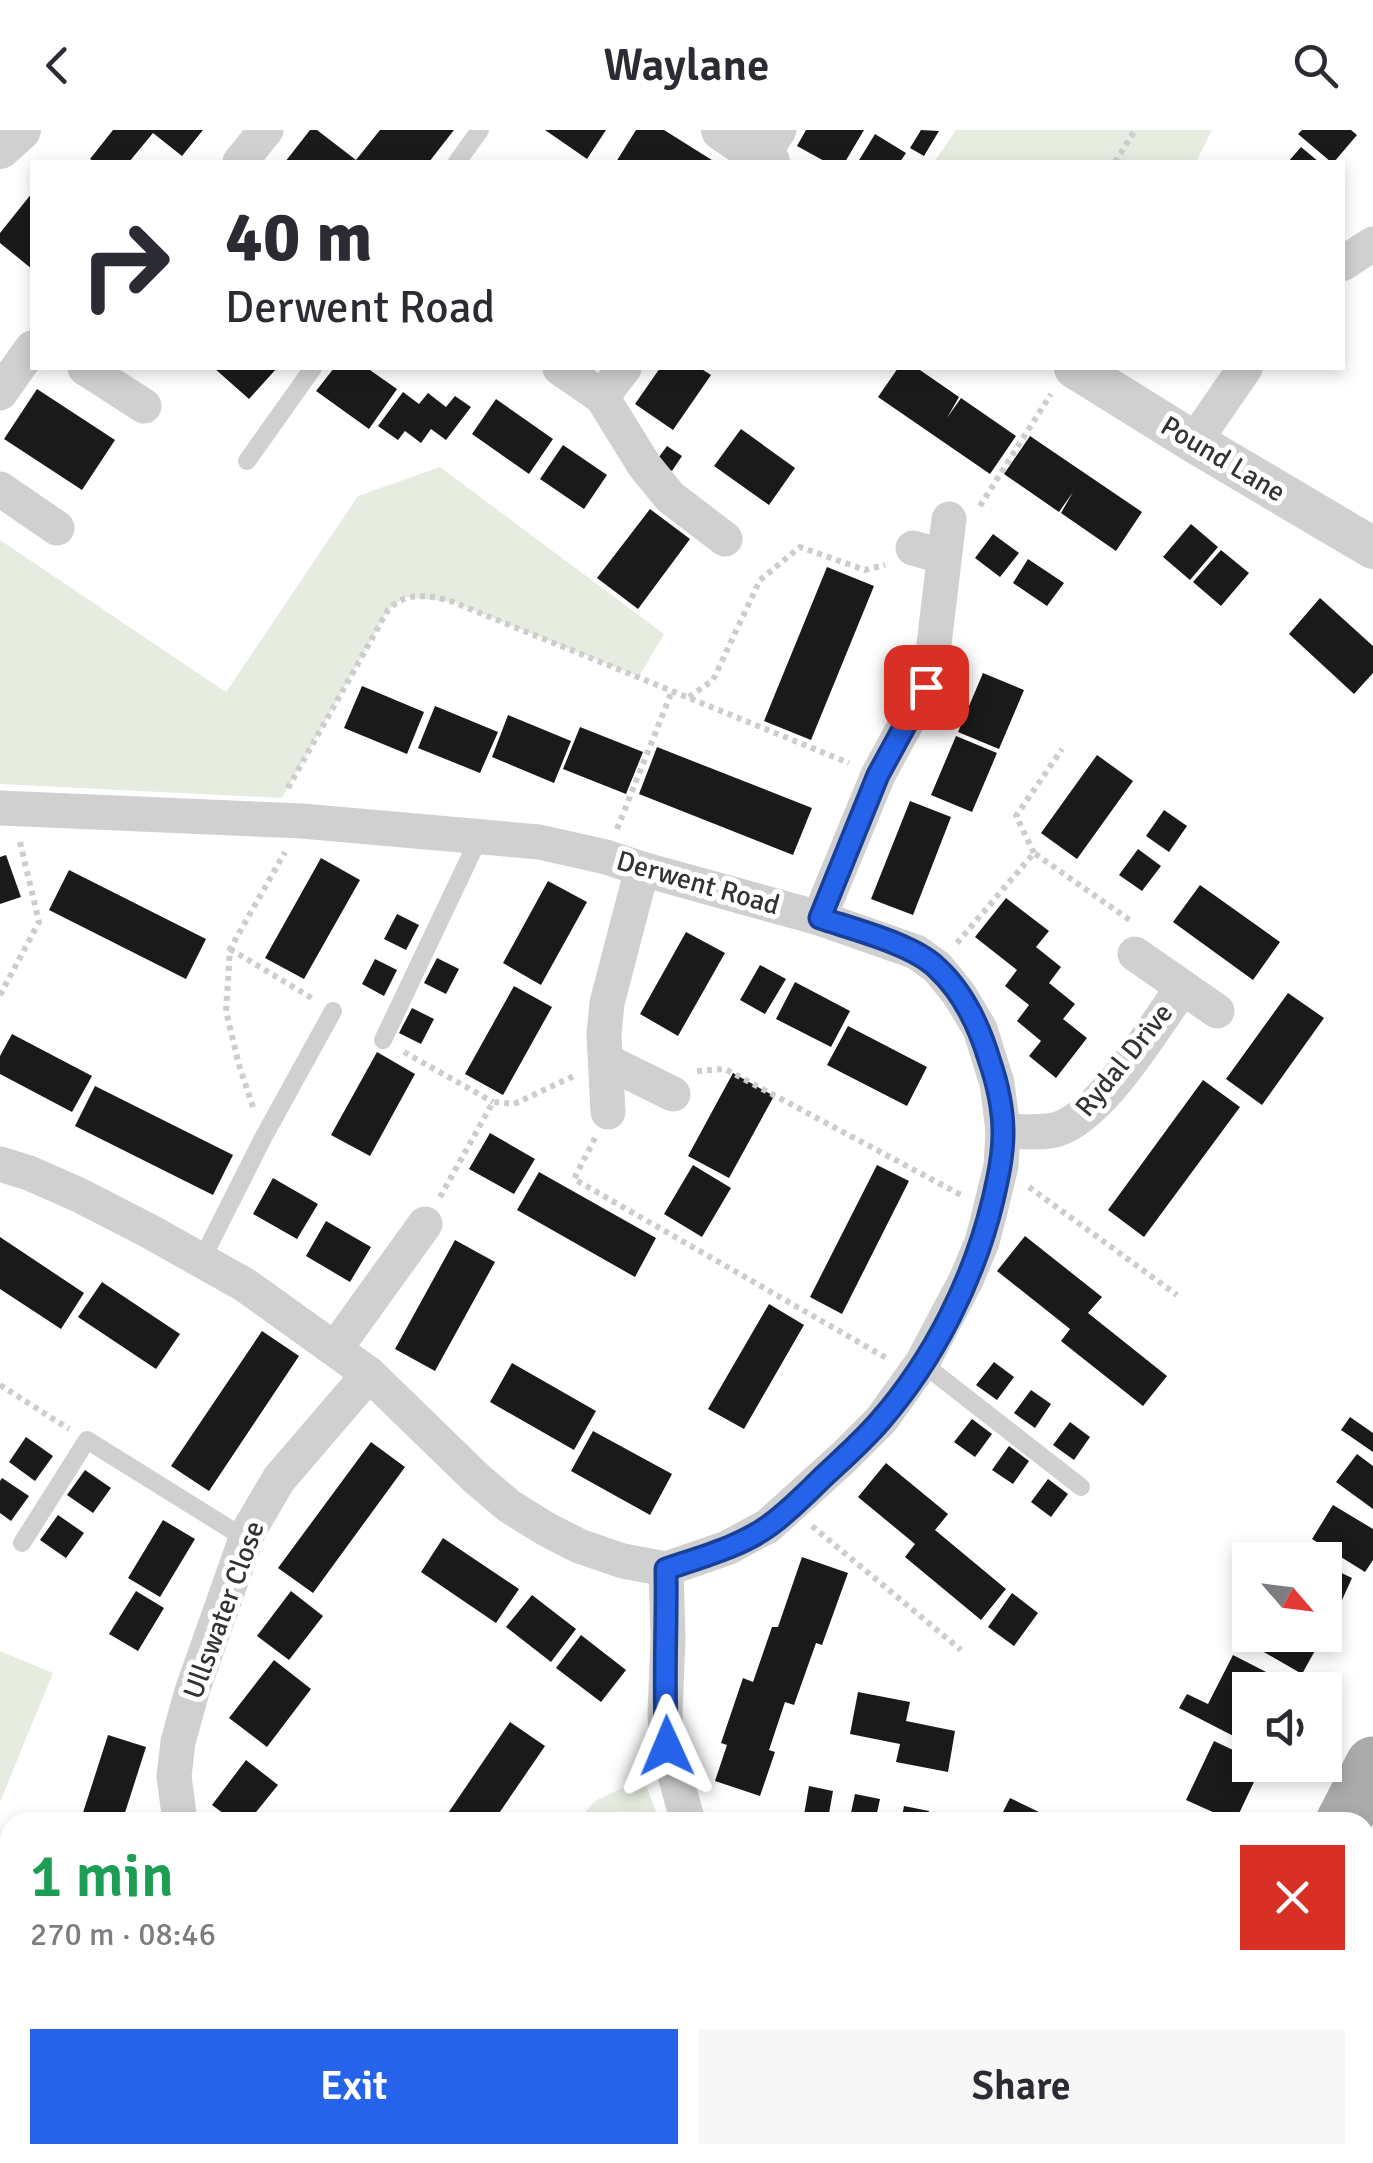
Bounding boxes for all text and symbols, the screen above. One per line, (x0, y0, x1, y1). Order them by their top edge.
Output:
icon: back (30, 38, 85, 93)
text: Waylane (604, 38, 769, 93)
icon: search (1288, 38, 1343, 93)
text: 40 m (225, 194, 373, 280)
icon: right (60, 200, 190, 330)
text: Derwent Road (225, 280, 495, 335)
street label: Pound Lane (1155, 409, 1291, 509)
pin (884, 645, 969, 730)
icon: arrive (899, 660, 954, 715)
street label: Derwent Road (613, 843, 783, 923)
street label: Rydal Drive (1068, 997, 1180, 1123)
street label: Ullswater Close (176, 1516, 272, 1704)
north arrow (1232, 1542, 1342, 1652)
map controls (1232, 1542, 1342, 1782)
button: sound (1232, 1672, 1342, 1782)
position arrow (615, 1694, 719, 1798)
text: 1 min (30, 1840, 174, 1914)
button: close (1240, 1845, 1345, 1950)
text: 270 m · 08:46 (30, 1915, 216, 1954)
button: Exit (30, 2029, 678, 2144)
button: Share (698, 2029, 1345, 2144)

